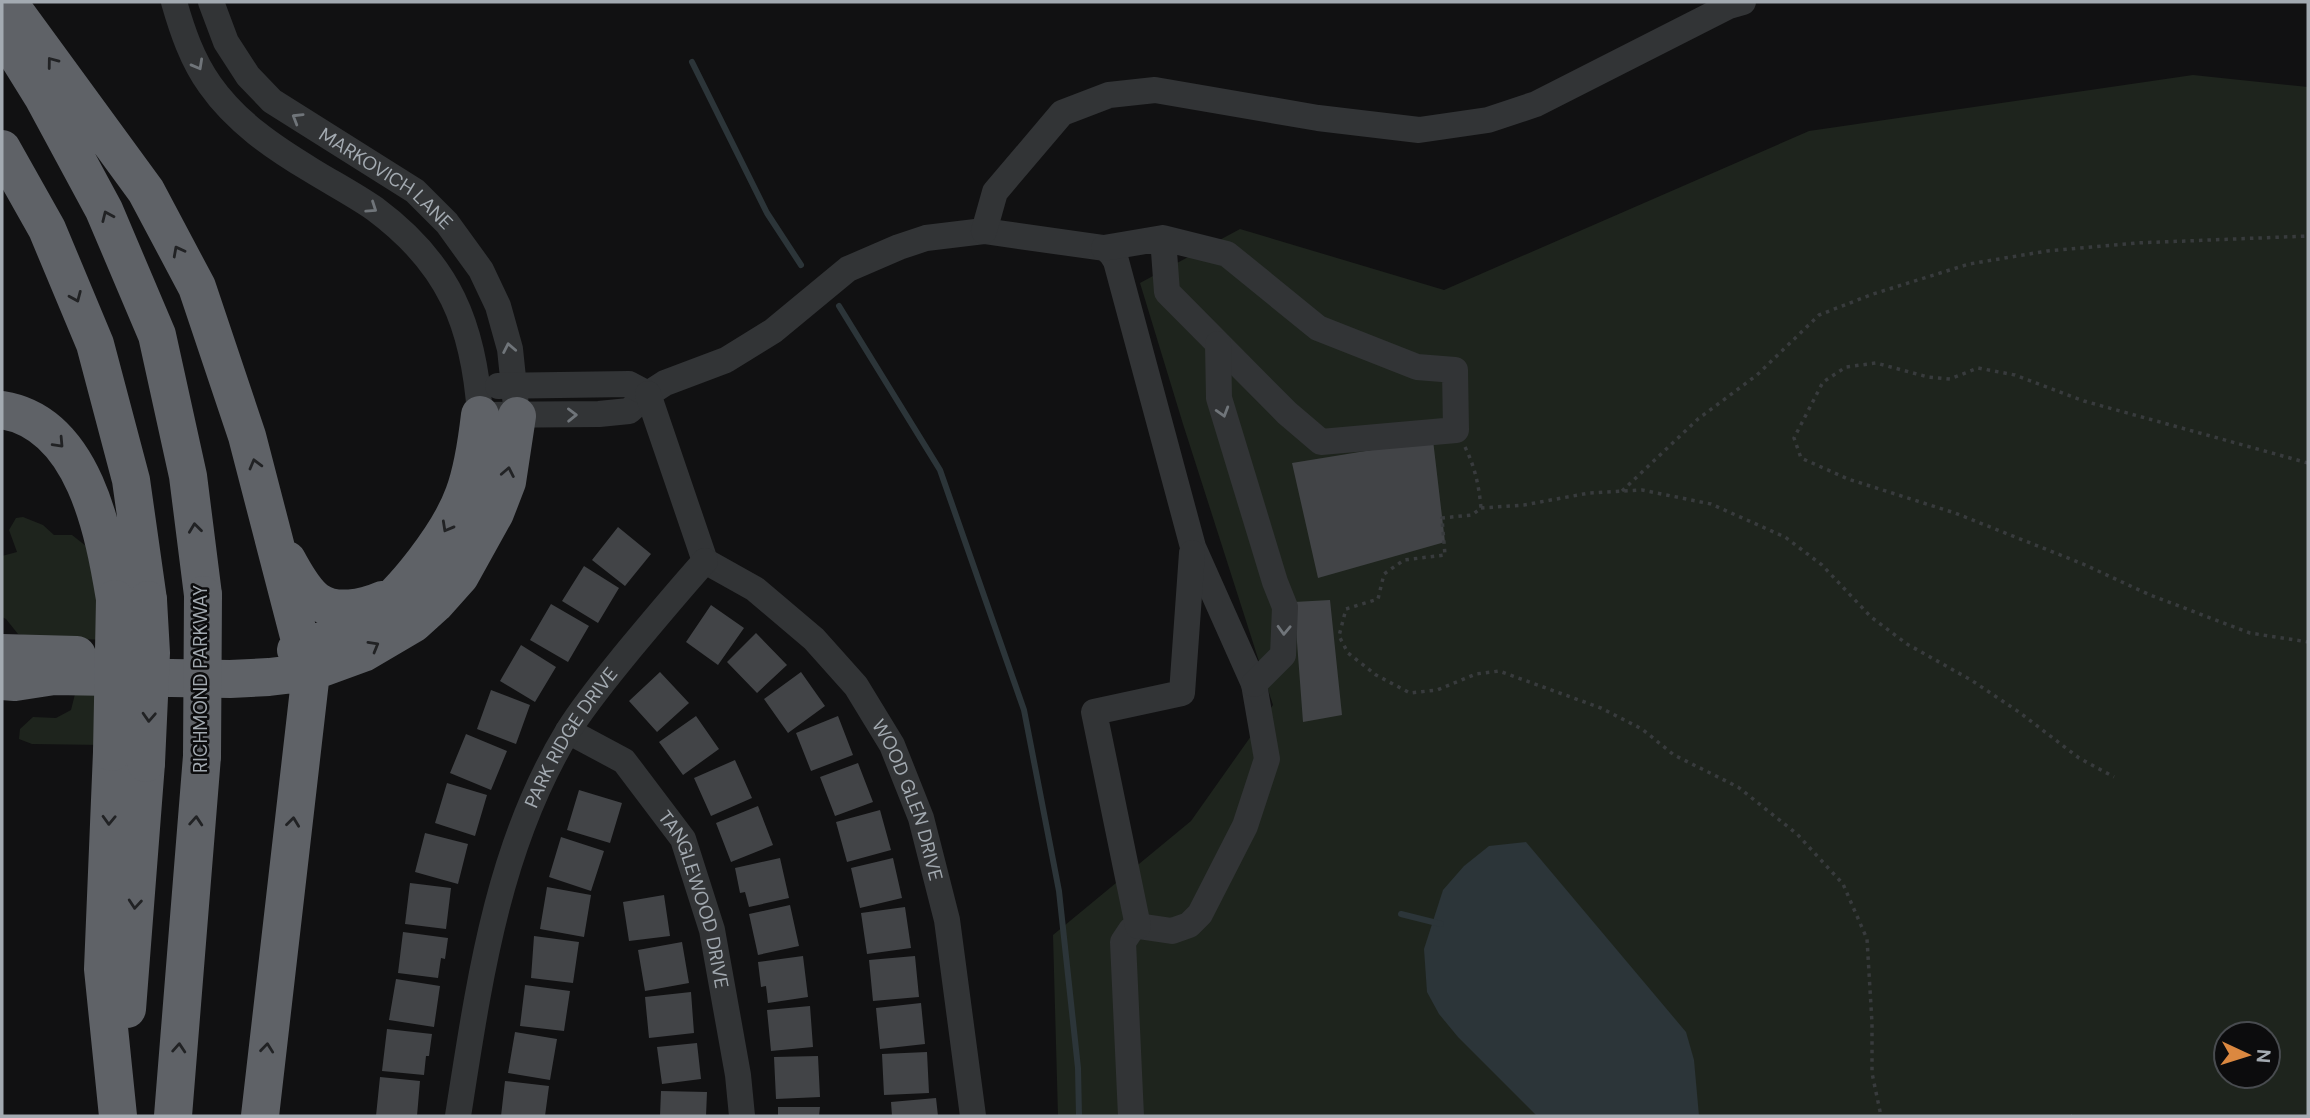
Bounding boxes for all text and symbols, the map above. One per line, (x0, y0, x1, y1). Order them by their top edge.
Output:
one-way arrow (48, 57, 60, 69)
one-way arrow (190, 58, 203, 71)
one-way arrow (292, 113, 305, 126)
street label: MARKOVICH LANE (314, 122, 458, 235)
one-way arrow (364, 199, 377, 212)
one-way arrow (101, 211, 115, 223)
one-way arrow (172, 245, 186, 258)
one-way arrow (68, 290, 82, 303)
one-way arrow (502, 343, 517, 354)
one-way arrow (1215, 406, 1230, 418)
one-way arrow (568, 407, 578, 423)
one-way arrow (50, 435, 63, 448)
one-way arrow (249, 458, 263, 470)
one-way arrow (500, 466, 515, 478)
one-way arrow (442, 519, 455, 532)
one-way arrow (187, 522, 202, 533)
street label: RICHMOND PARKWAY (188, 585, 213, 773)
one-way arrow (1276, 625, 1292, 636)
one-way arrow (367, 641, 379, 654)
street label: PARK RIDGE DRIVE (519, 662, 623, 812)
one-way arrow (142, 712, 157, 723)
street label: WOOD GLEN DRIVE (866, 715, 948, 883)
street label: TANGLEWOOD DRIVE (653, 805, 734, 990)
one-way arrow (102, 815, 117, 826)
one-way arrow (189, 816, 204, 827)
one-way arrow (286, 817, 301, 828)
one-way arrow (128, 899, 143, 910)
north arrow (2212, 1020, 2282, 1090)
one-way arrow (171, 1042, 186, 1053)
one-way arrow (259, 1043, 274, 1054)
text: N (2251, 1048, 2276, 1064)

